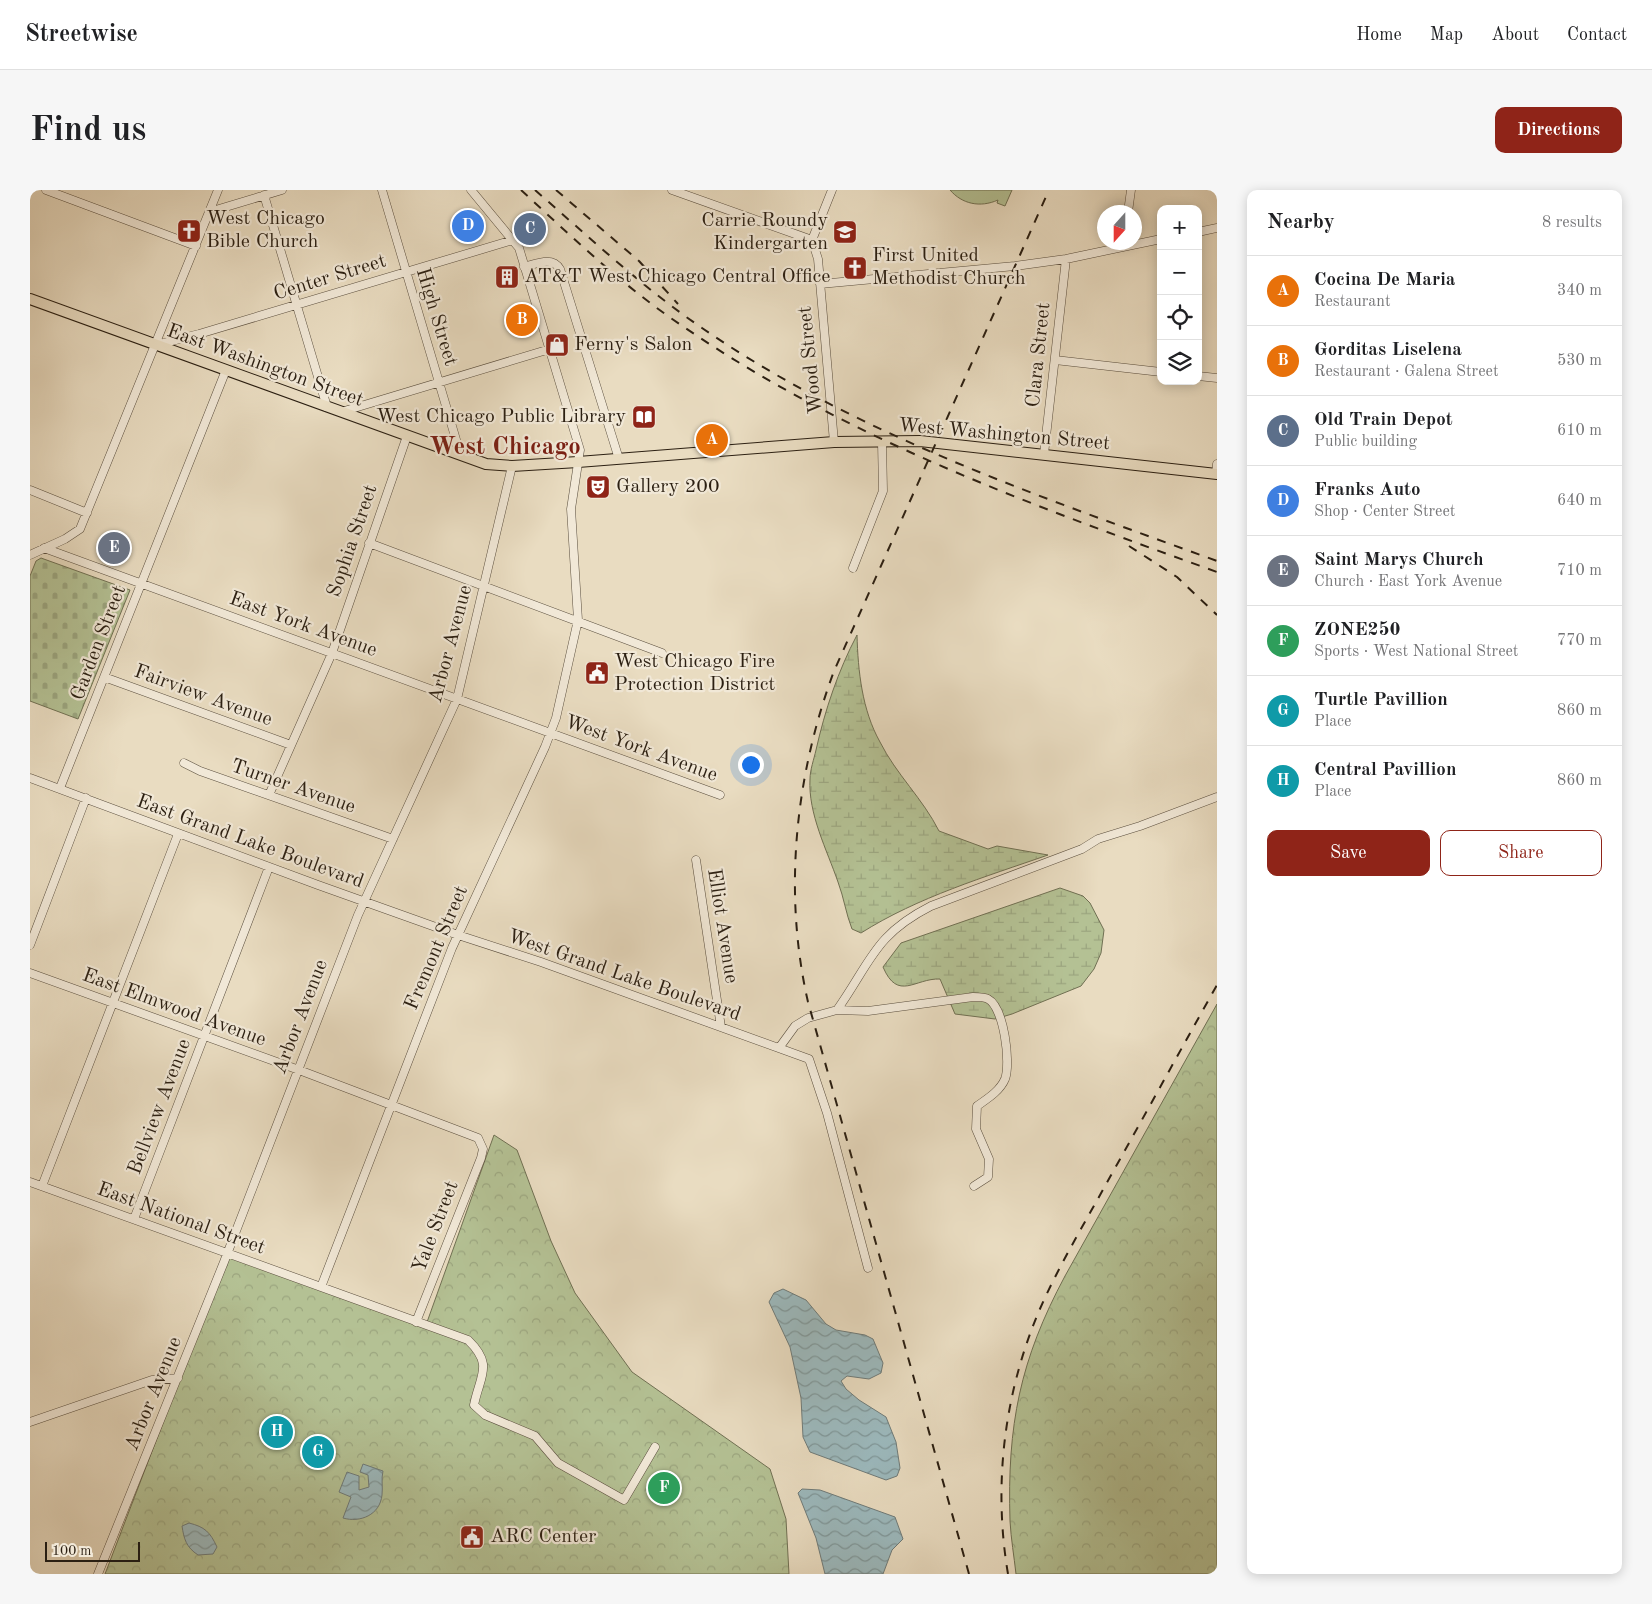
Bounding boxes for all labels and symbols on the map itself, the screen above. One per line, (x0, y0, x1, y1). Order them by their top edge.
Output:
north arrow (1097, 205, 1142, 250)
pin: D (452, 207, 484, 245)
place label: West Chicago Bible Church (206, 209, 325, 252)
pin: C (514, 210, 546, 248)
place label: Carrie Roundy Kindergarten (701, 211, 828, 254)
church icon: West Chicago Bible Church (176, 218, 202, 244)
school or university icon: Carrie Roundy Kindergarten (832, 219, 858, 245)
place label: First United Methodist Church (872, 246, 1026, 289)
street label: Center Street (271, 251, 389, 305)
church icon: First United Methodist Church (842, 255, 868, 281)
building icon: AT&T West Chicago Central Office (494, 264, 520, 290)
street label: High Street (412, 266, 460, 368)
place label: AT&T West Chicago Central Office (524, 267, 831, 287)
pin: B (506, 301, 538, 339)
street label: Clara Street (1024, 302, 1054, 408)
street label: Wood Street (795, 305, 827, 415)
street label: East Washington Street (164, 321, 366, 411)
shop icon: Ferny's Salon (544, 332, 570, 358)
place label: Ferny's Salon (574, 335, 693, 355)
library icon: West Chicago Public Library (631, 404, 657, 430)
place label: West Chicago Public Library (376, 407, 626, 427)
street label: West Washington Street (897, 416, 1111, 454)
pin: A (696, 421, 728, 459)
district label: West Chicago (429, 435, 581, 460)
theatre icon: Gallery 200 (585, 474, 611, 500)
place label: Gallery 200 (616, 477, 719, 497)
street label: Sophia Street (324, 482, 382, 600)
pin: E (98, 529, 130, 567)
street label: Garden Street (68, 583, 130, 703)
street label: Arbor Avenue (426, 583, 476, 705)
street label: East York Avenue (226, 589, 380, 661)
place label: West Chicago Fire Protection District (614, 652, 775, 695)
public building icon: West Chicago Fire Protection District (584, 660, 610, 686)
street label: Fairview Avenue (131, 662, 275, 730)
street label: West York Avenue (562, 712, 720, 786)
your location (738, 752, 764, 778)
street label: Turner Avenue (228, 756, 358, 818)
street label: East Grand Lake Boulevard (134, 792, 366, 892)
street label: Elliot Avenue (703, 867, 741, 985)
street label: Fremont Street (402, 883, 472, 1013)
street label: West Grand Lake Boulevard (505, 927, 743, 1025)
street label: Arbor Avenue (270, 957, 332, 1077)
street label: East Elmwood Avenue (79, 965, 269, 1051)
street label: Bellview Avenue (125, 1036, 195, 1178)
street label: Yale Street (409, 1178, 463, 1276)
street label: East National Street (94, 1179, 268, 1259)
street label: Arbor Avenue (122, 1334, 186, 1454)
pin: H (261, 1413, 293, 1451)
pin: G (302, 1433, 334, 1471)
pin: F (648, 1469, 680, 1507)
public building icon: ARC Center (459, 1524, 485, 1550)
place label: ARC Center (490, 1527, 596, 1547)
scale bar (45, 1539, 140, 1562)

